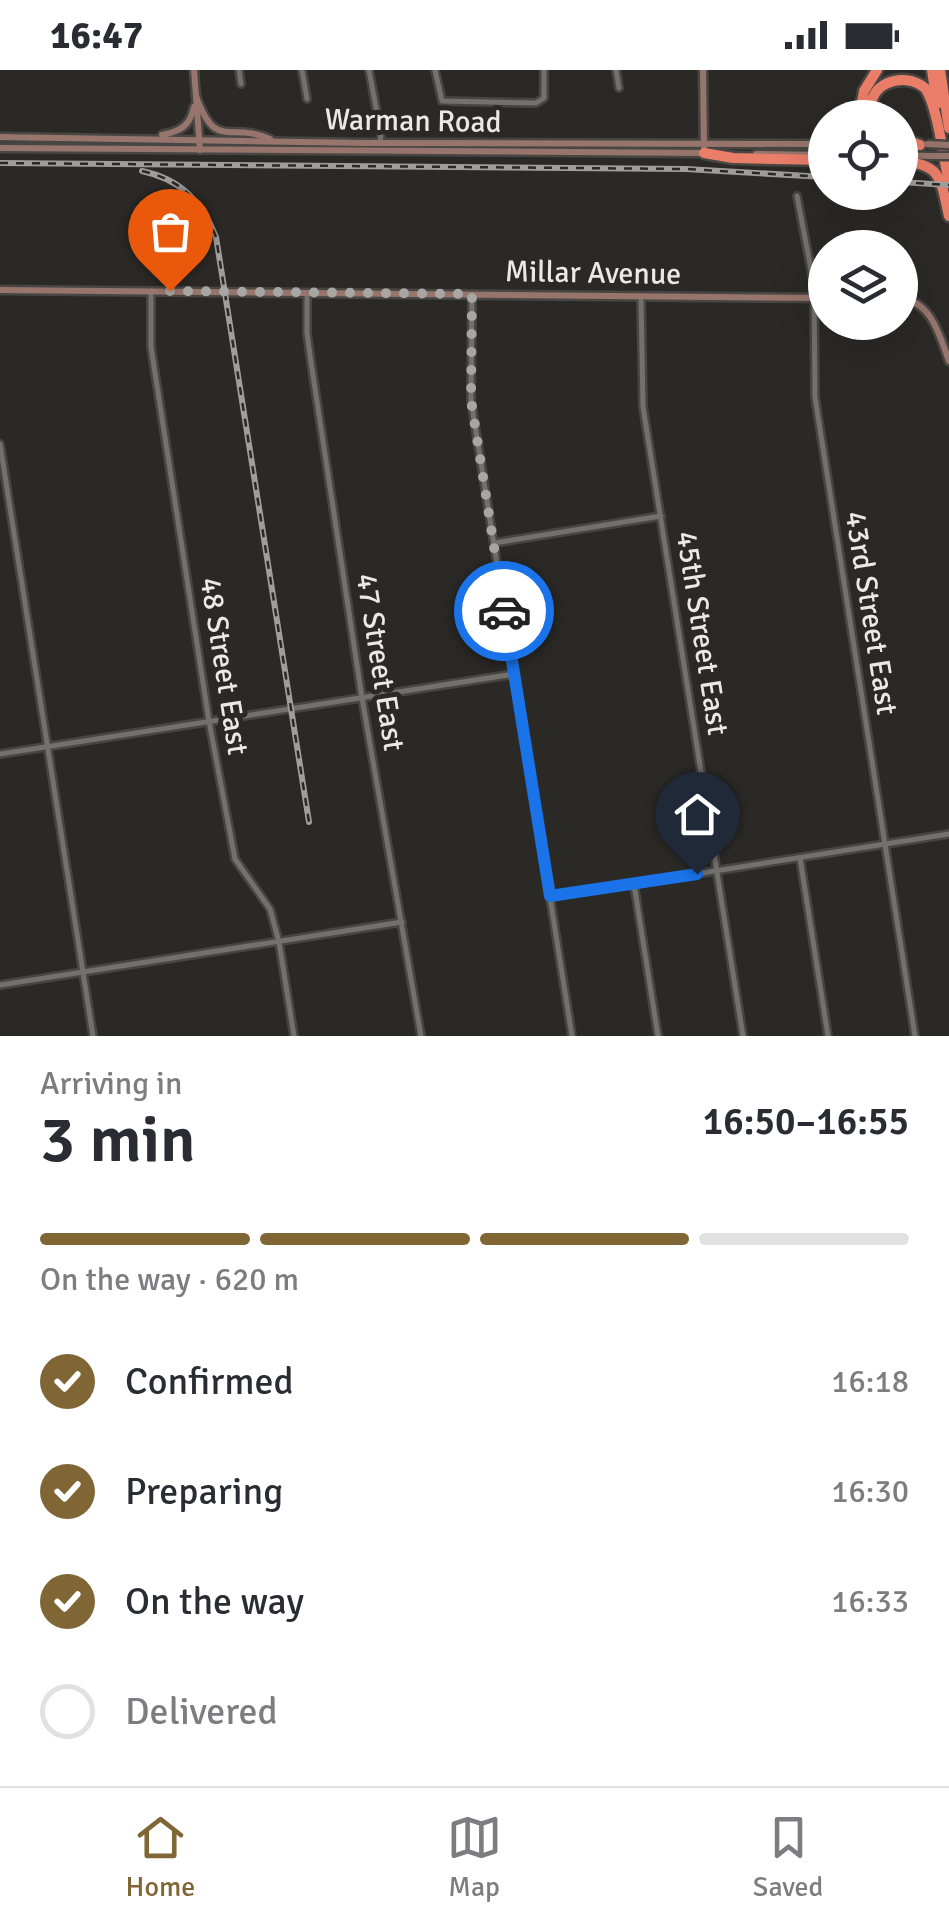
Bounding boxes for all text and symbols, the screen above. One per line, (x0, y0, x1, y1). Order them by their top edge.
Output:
text: 16:47 (50, 12, 143, 59)
map controls (808, 100, 918, 340)
button: locate (808, 100, 918, 210)
street label: Warman Road (324, 101, 502, 141)
pin (128, 189, 213, 292)
icon: bag (143, 204, 198, 259)
button: layers (808, 230, 918, 340)
street label: Millar Avenue (504, 253, 682, 293)
street label: 43rd Street East (837, 508, 905, 718)
street label: 45th Street East (668, 528, 736, 738)
courier (454, 561, 554, 661)
street label: 47 Street East (348, 571, 412, 753)
street label: 48 Street East (192, 575, 256, 757)
icon: car (477, 584, 532, 639)
pin (655, 772, 740, 875)
icon: home (670, 787, 725, 842)
text: Arriving in (40, 1064, 182, 1103)
text: 16:50–16:55 (703, 1098, 909, 1145)
text: 3 min (40, 1100, 196, 1180)
text: On the way · 620 m (40, 1260, 299, 1299)
icon: check (40, 1354, 95, 1409)
text: Confirmed (125, 1358, 294, 1405)
text: 16:18 (831, 1362, 909, 1401)
icon: check (40, 1464, 95, 1519)
text: Preparing (125, 1468, 283, 1515)
text: 16:30 (831, 1472, 909, 1511)
icon: check (40, 1574, 95, 1629)
text: On the way (125, 1578, 304, 1625)
text: 16:33 (831, 1582, 909, 1621)
text: Delivered (125, 1688, 278, 1735)
tab: Home (126, 1810, 195, 1904)
tab: Map (447, 1810, 502, 1904)
tab: Saved (753, 1810, 823, 1904)

